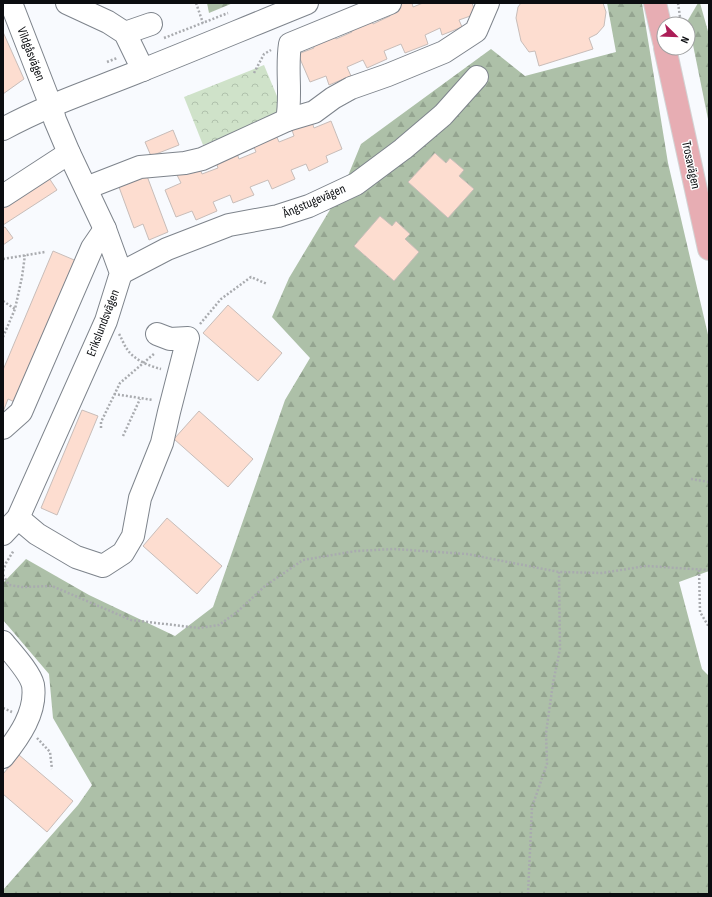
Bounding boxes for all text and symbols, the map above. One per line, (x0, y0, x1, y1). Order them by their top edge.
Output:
north arrow (656, 16, 696, 56)
street label: Vildgåsvägen (13, 25, 49, 83)
text: N (678, 34, 692, 45)
street label: Trosavägen (678, 140, 704, 190)
street label: Ängstugevägen (279, 181, 348, 222)
street label: Erikslundsvägen (83, 287, 123, 359)

